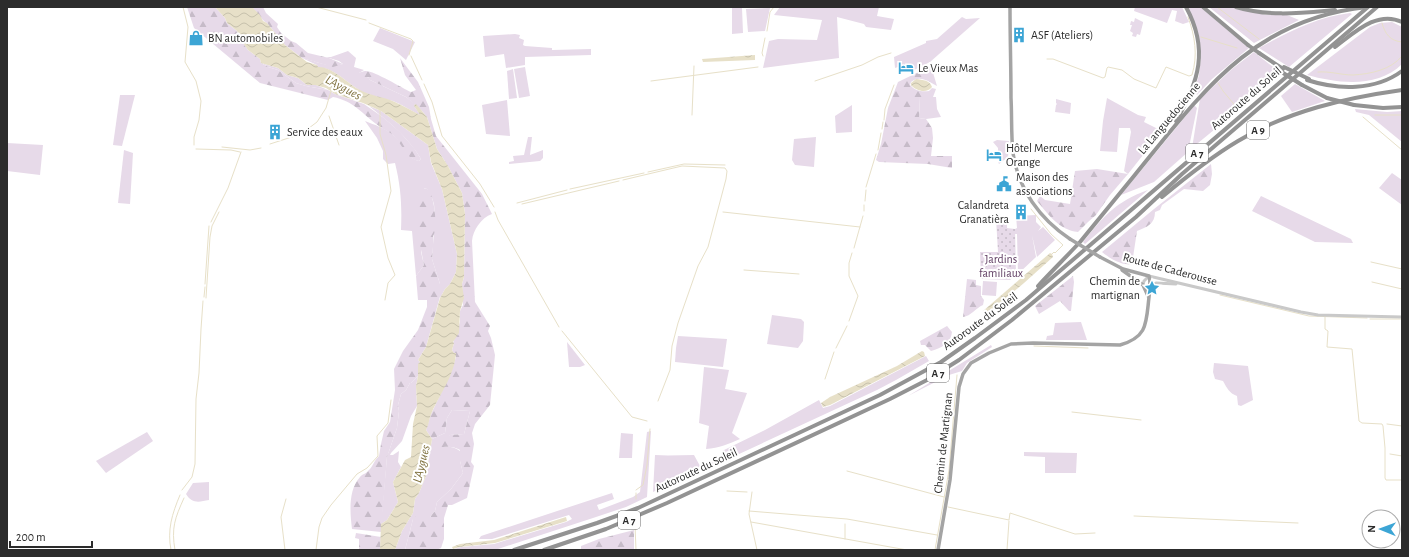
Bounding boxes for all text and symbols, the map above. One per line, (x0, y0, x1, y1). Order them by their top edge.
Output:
building icon: ASF (Ateliers) (1010, 26, 1028, 44)
shop icon: BN automobiles (187, 29, 205, 47)
place label: ASF (Ateliers) (1031, 29, 1094, 41)
place label: BN automobiles (208, 32, 283, 44)
hotel icon: Le Vieux Mas (897, 59, 915, 77)
place label: Le Vieux Mas (918, 62, 978, 74)
street label: Autoroute du Soleil (1208, 64, 1284, 132)
water label: L'Aygues (323, 73, 363, 103)
street label: La Languedocienne (1136, 80, 1202, 156)
road number: A 9 (1247, 121, 1269, 139)
building icon: Service des eaux (266, 123, 284, 141)
place label: Service des eaux (287, 126, 363, 138)
place label: Hôtel Mercure Orange (1006, 142, 1073, 168)
road number: A 7 (1186, 144, 1208, 162)
hotel icon: Hôtel Mercure Orange (985, 146, 1003, 164)
place label: Maison des associations (1016, 171, 1073, 197)
public building icon: Maison des associations (995, 175, 1013, 193)
place label: Calandreta Granatièra (958, 199, 1009, 225)
building icon: Calandreta Granatièra (1012, 203, 1030, 221)
street label: Route de Caderousse (1122, 251, 1218, 287)
park label: Jardins familiaux (979, 253, 1023, 279)
place label: Chemin de martignan (1090, 275, 1140, 301)
place icon: Chemin de martignan (1143, 279, 1161, 297)
street label: Autoroute du Soleil (940, 290, 1020, 352)
road number: A 7 (927, 364, 949, 382)
street label: Chemin de Martignan (932, 392, 954, 494)
water label: L'Aygues (411, 444, 433, 484)
street label: Autoroute du Soleil (653, 446, 739, 494)
north arrow (1361, 509, 1401, 549)
road number: A 7 (618, 511, 640, 529)
scale bar (10, 523, 92, 549)
text: N (1366, 525, 1377, 533)
text: 200 m (16, 531, 46, 543)

